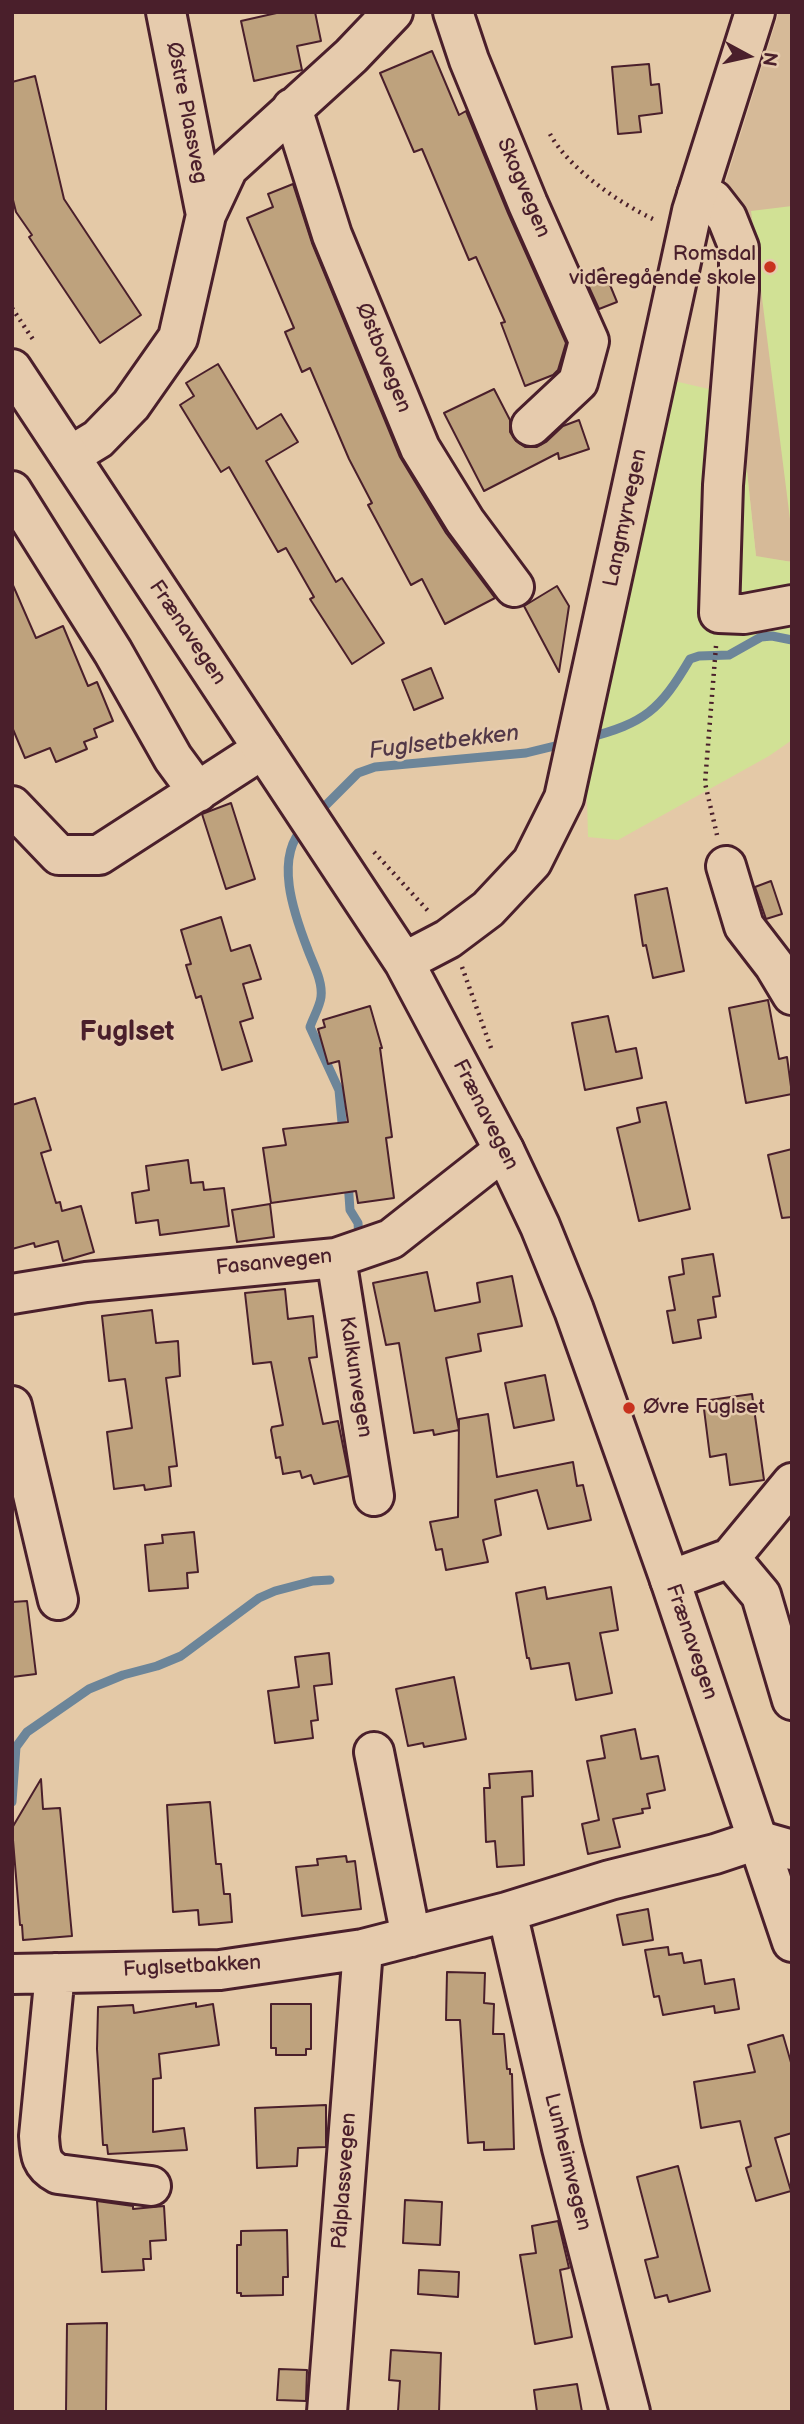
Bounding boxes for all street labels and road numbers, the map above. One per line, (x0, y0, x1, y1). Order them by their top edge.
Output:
street label: Østre Plassveg (160, 40, 212, 186)
street label: Skogvegen (491, 135, 555, 241)
street label: Østbovegen (350, 300, 416, 416)
street label: Langmyrvegen (599, 447, 653, 589)
street label: Frænavegen (143, 576, 231, 690)
street label: Frænavegen (446, 1056, 524, 1174)
street label: Fasanvegen (215, 1244, 333, 1282)
street label: Kalkunvegen (333, 1315, 377, 1439)
street label: Frænavegen (659, 1581, 723, 1703)
street label: Fuglsetbakken (122, 1951, 262, 1983)
street label: Lunheimvegen (538, 2091, 596, 2233)
street label: Pålplassvegen (328, 2112, 362, 2250)

